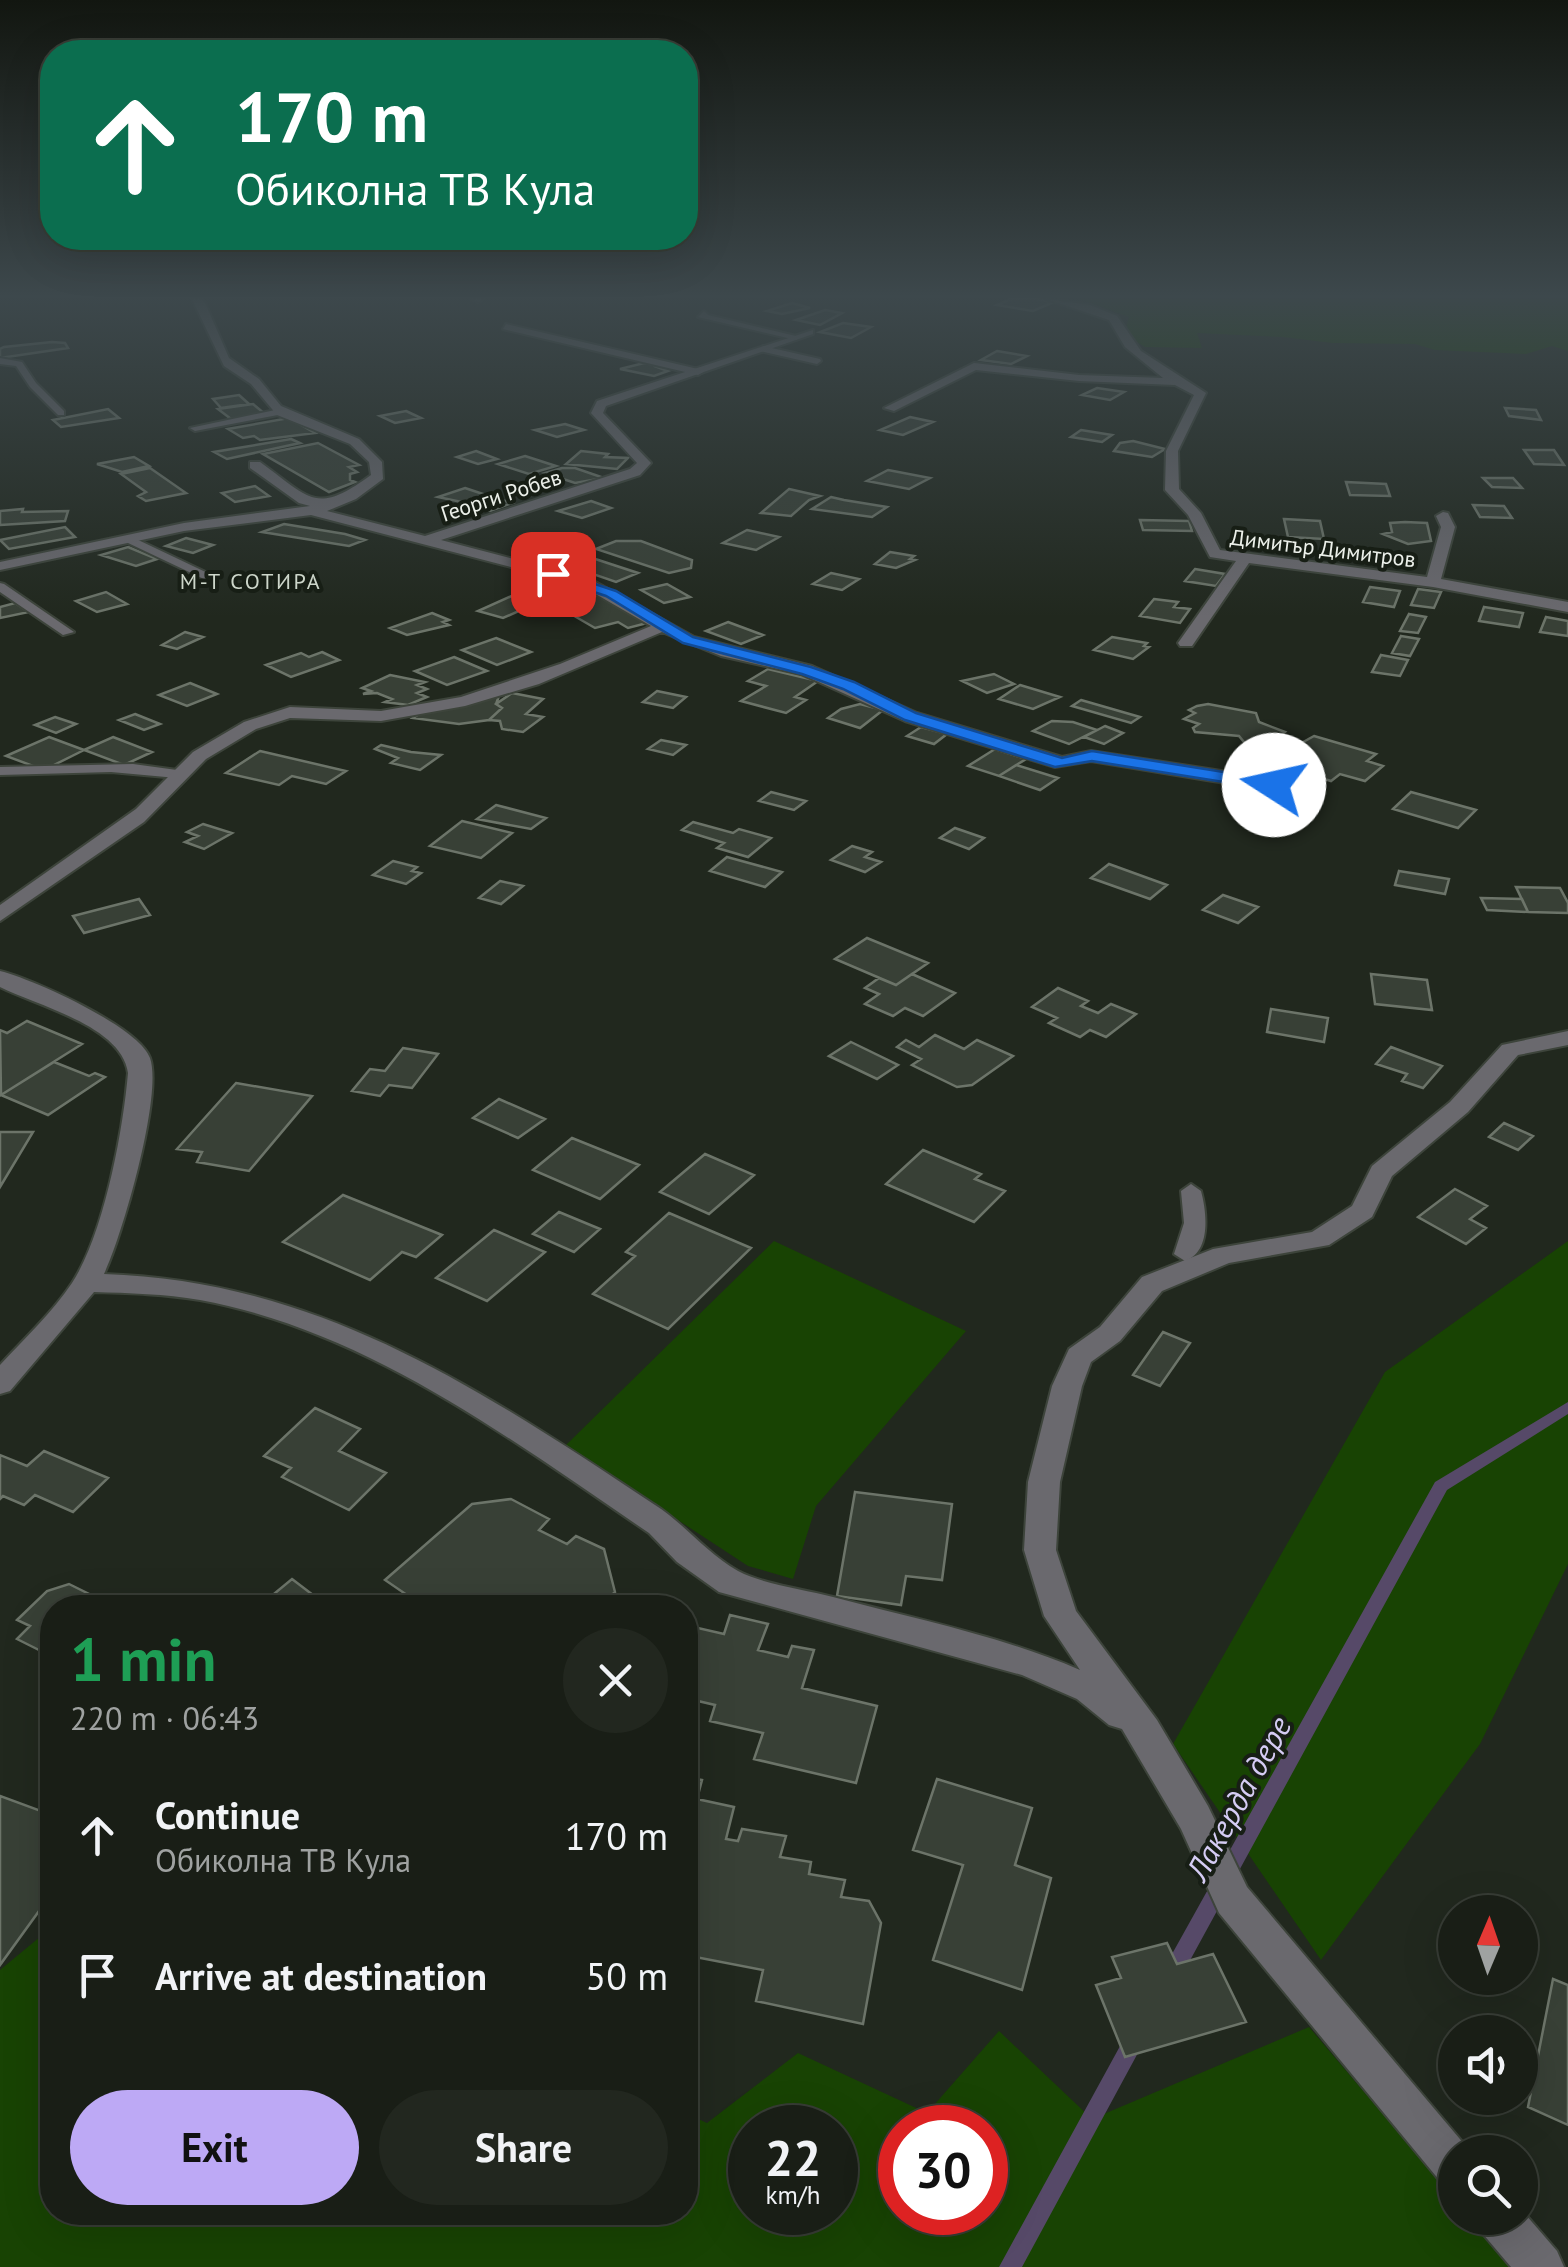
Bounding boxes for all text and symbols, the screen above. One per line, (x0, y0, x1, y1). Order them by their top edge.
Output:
text: 170 m (235, 71, 428, 161)
icon: ahead (70, 80, 200, 210)
text: Обиколна ТВ Кула (235, 159, 595, 217)
street label: Георги Робев (437, 462, 565, 528)
street label: Димитър Димитров (1229, 523, 1417, 573)
pin (511, 532, 596, 617)
icon: arrive (526, 547, 581, 602)
district label: М-Т СОТИРА (180, 567, 322, 595)
position arrow (1222, 733, 1326, 837)
text: 1 min (70, 1620, 216, 1698)
button: close (563, 1628, 668, 1733)
text: 220 m · 06:43 (70, 1697, 259, 1739)
water label: Лакерда дере (1175, 1708, 1300, 1889)
text: Continue (155, 1790, 300, 1839)
icon: ahead (70, 1808, 125, 1863)
text: 170 m (565, 1811, 668, 1860)
text: Обиколна ТВ Кула (155, 1839, 411, 1881)
north arrow (1438, 1895, 1538, 1995)
map controls (1438, 1895, 1538, 2235)
icon: arrive (70, 1948, 125, 2003)
text: Arrive at destination (155, 1951, 487, 2000)
text: 50 m (586, 1951, 668, 2000)
button: sound (1438, 2015, 1538, 2115)
button: Exit (70, 2090, 359, 2205)
button: Share (379, 2090, 668, 2205)
speed limit sign: 30 (878, 2105, 1008, 2235)
text: 22 (765, 2125, 821, 2190)
button: search (1438, 2135, 1538, 2235)
text: km/h (766, 2179, 820, 2211)

